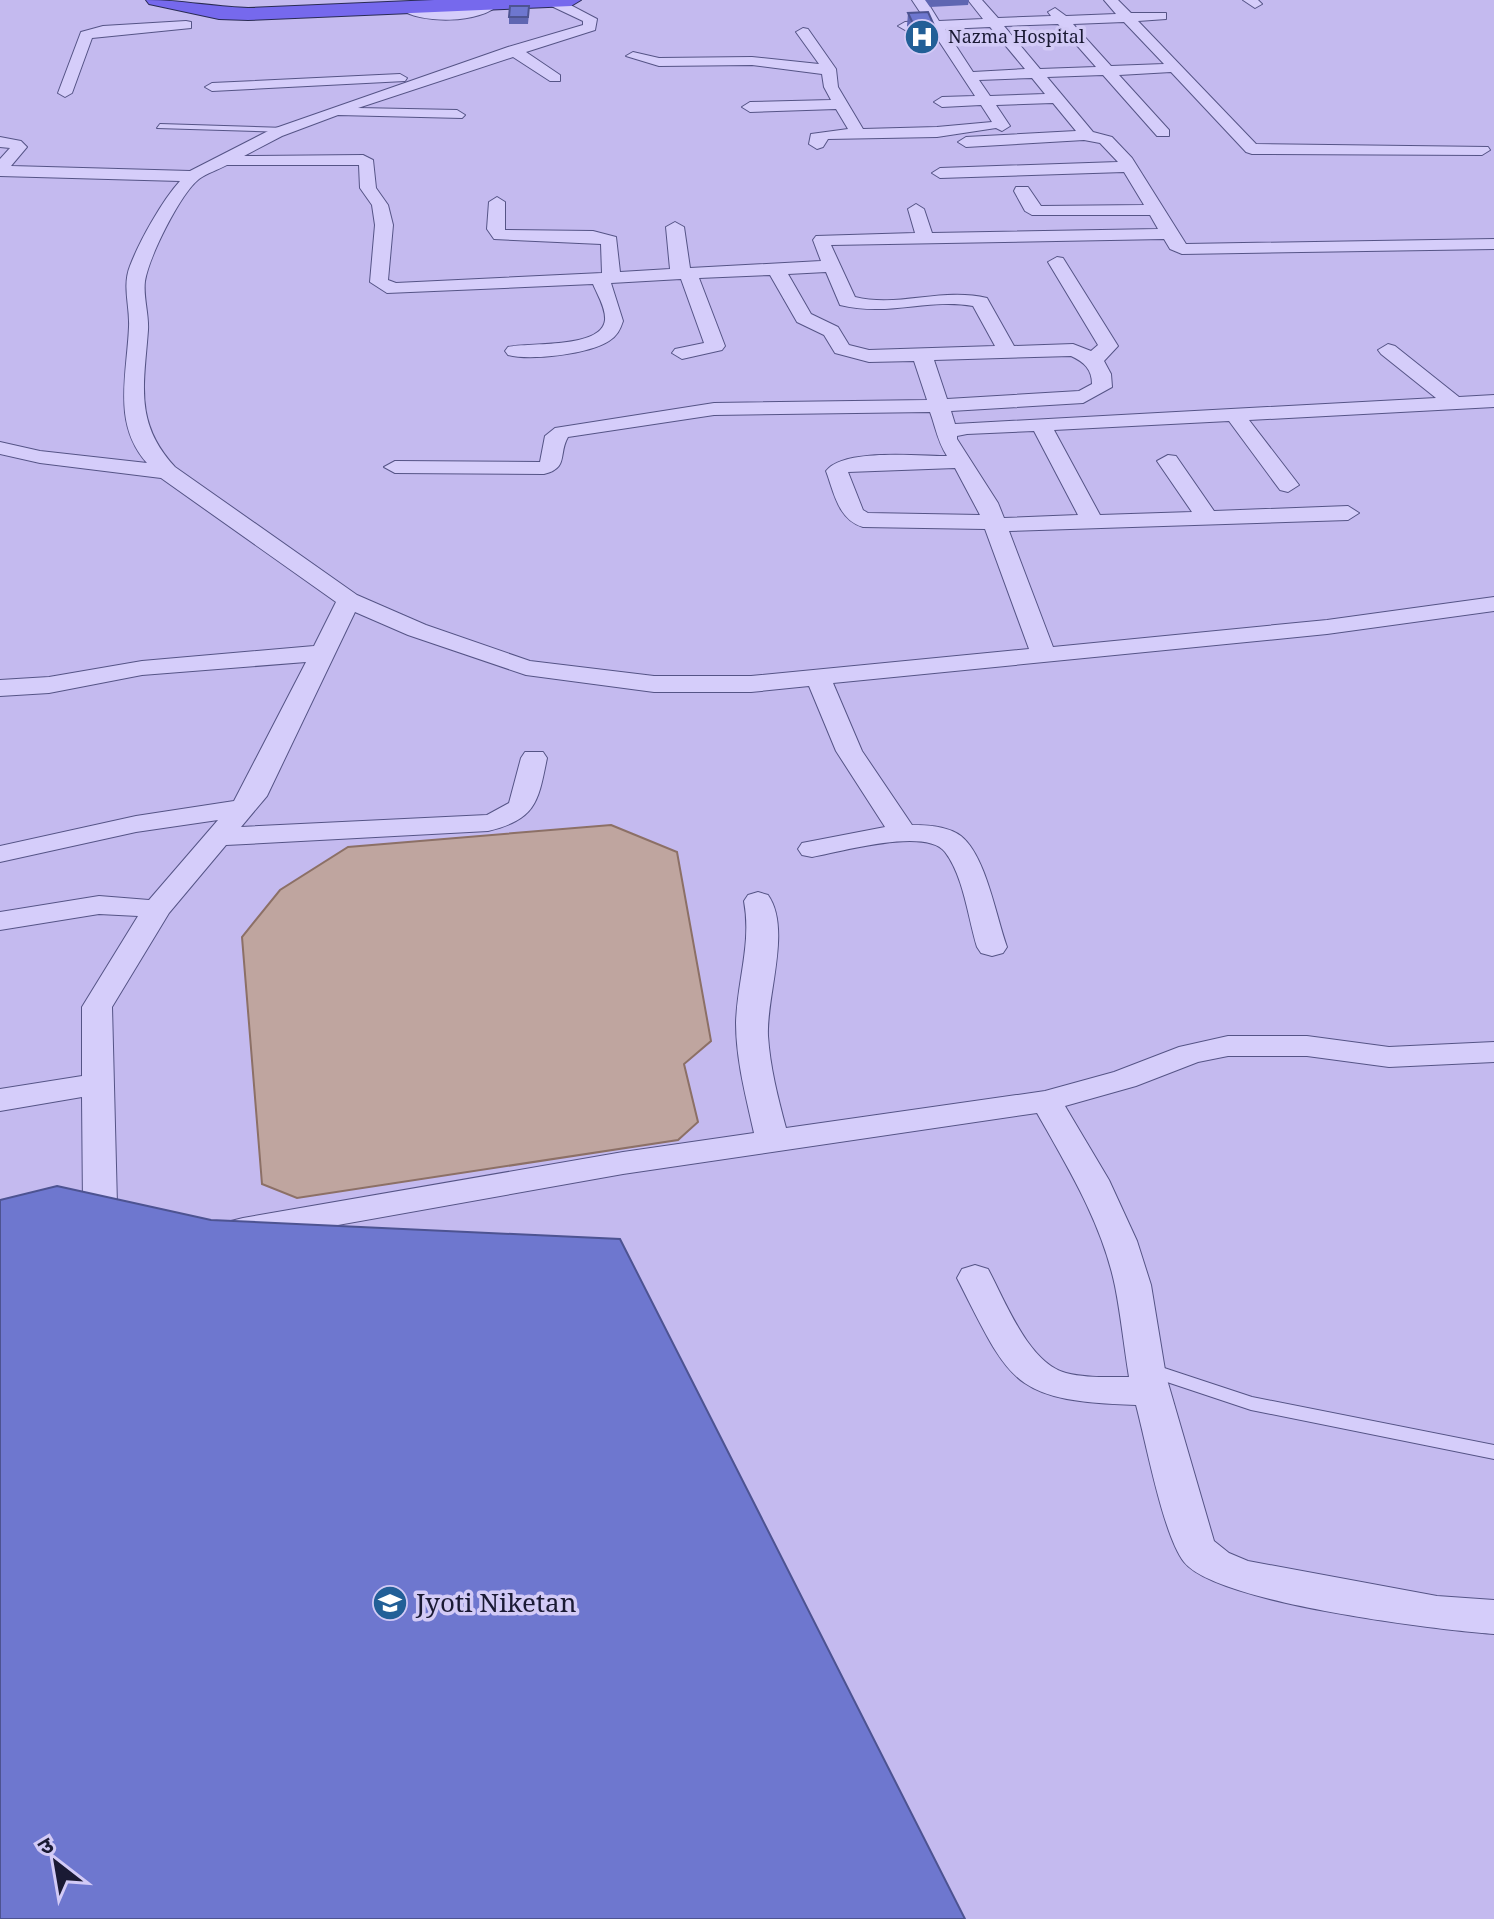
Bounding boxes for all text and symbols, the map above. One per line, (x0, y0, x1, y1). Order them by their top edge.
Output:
hospital icon: Nazma Hospital (903, 18, 941, 56)
place label: Nazma Hospital (948, 24, 1085, 48)
school or university icon: Jyoti Niketan (371, 1584, 409, 1622)
place label: Jyoti Niketan (415, 1584, 577, 1620)
north arrow (16, 1823, 96, 1903)
text: उ (32, 1828, 59, 1861)

